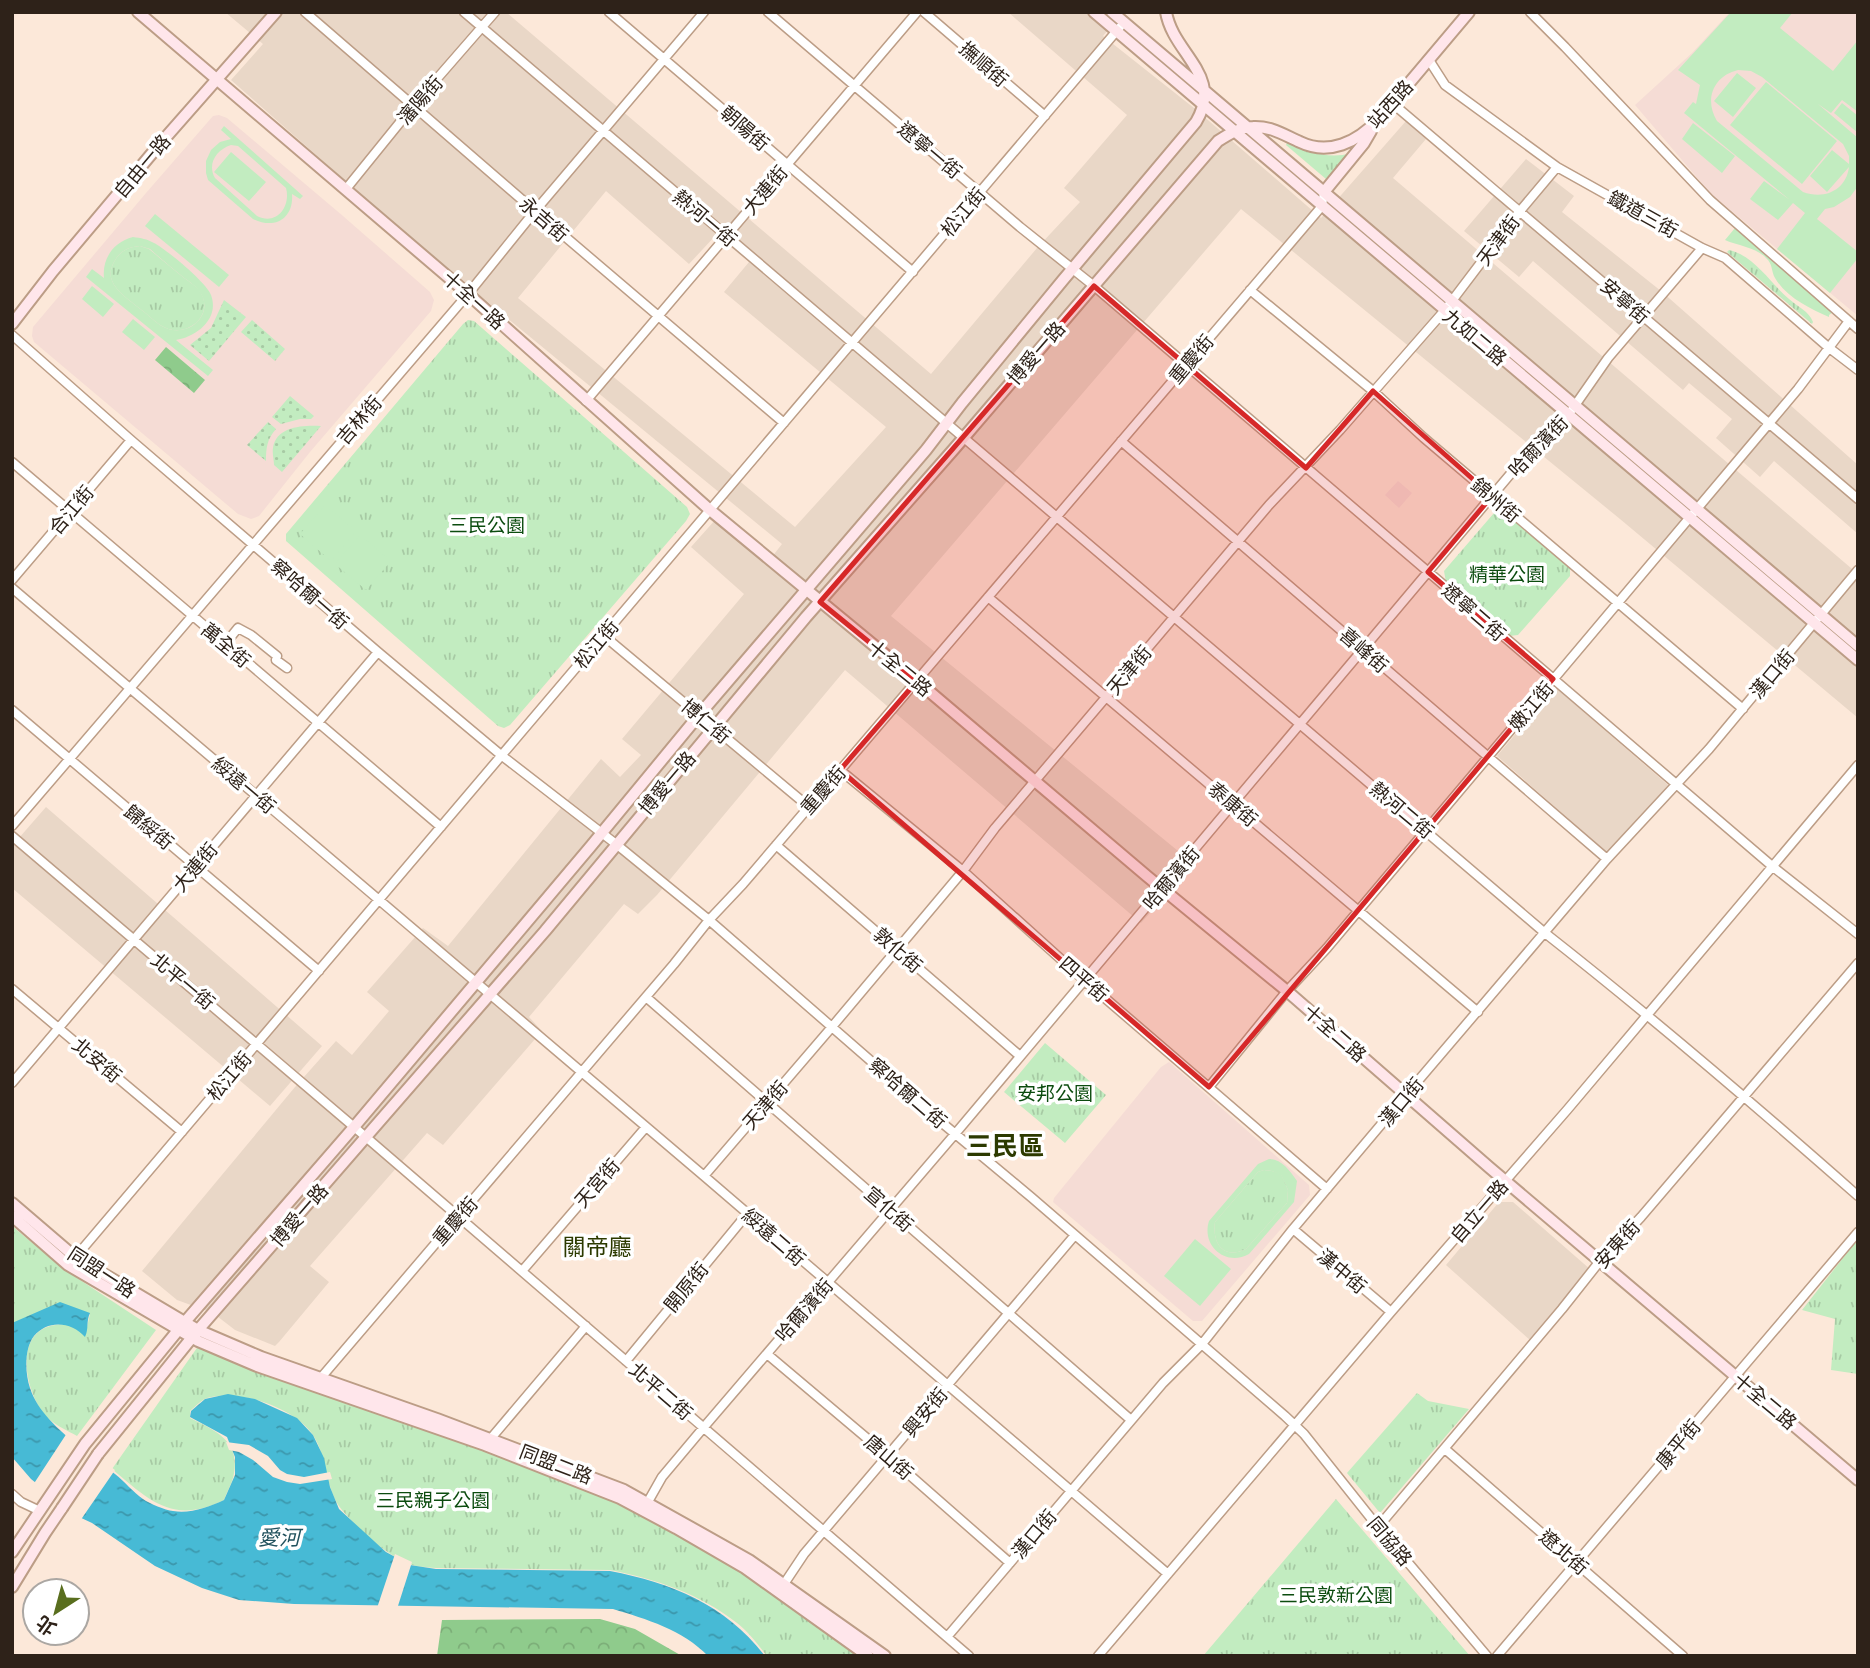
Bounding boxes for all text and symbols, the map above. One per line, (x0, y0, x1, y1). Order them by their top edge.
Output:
street label: 撫順街 (955, 37, 1013, 91)
street label: 瀋陽街 (393, 71, 447, 129)
street label: 站西路 (1363, 75, 1417, 133)
street label: 朝陽街 (716, 101, 774, 155)
street label: 遼寧一街 (894, 117, 966, 183)
street label: 自由一路 (109, 130, 175, 202)
street label: 大連街 (738, 161, 792, 219)
street label: 松江街 (936, 183, 990, 241)
street label: 熱河一街 (669, 185, 741, 251)
street label: 鐵道三街 (1604, 186, 1682, 242)
street label: 永吉街 (515, 192, 573, 246)
street label: 天津街 (1472, 211, 1524, 269)
street label: 十全一路 (438, 266, 510, 334)
street label: 安寧街 (1596, 274, 1654, 328)
street label: 九如二路 (1439, 304, 1511, 370)
street label: 博愛一路 (1003, 317, 1069, 389)
street label: 重慶街 (1164, 330, 1218, 388)
street label: 吉林街 (332, 391, 386, 449)
street label: 哈爾濱街 (1504, 411, 1572, 481)
street label: 錦州街 (1467, 473, 1525, 527)
street label: 合江街 (44, 481, 98, 539)
park label: 三民公園 (449, 514, 525, 536)
street label: 察哈爾一街 (267, 555, 353, 633)
park label: 精華公園 (1469, 563, 1545, 585)
street label: 遼寧二街 (1438, 579, 1510, 645)
street label: 松江街 (569, 615, 623, 673)
street label: 萬全街 (197, 618, 255, 672)
street label: 喜峰街 (1335, 623, 1393, 677)
street label: 十全二路 (864, 636, 936, 700)
street label: 天津街 (1102, 641, 1156, 699)
street label: 漢口街 (1745, 645, 1799, 703)
street label: 嫩江街 (1504, 677, 1558, 735)
street label: 博仁街 (677, 694, 735, 748)
street label: 博愛一路 (634, 747, 700, 819)
street label: 綏遠一街 (208, 752, 280, 818)
street label: 重慶街 (796, 761, 850, 819)
street label: 泰康街 (1204, 777, 1262, 831)
street label: 熱河二街 (1366, 777, 1438, 843)
street label: 歸綏街 (120, 800, 178, 854)
street label: 大連街 (168, 838, 222, 896)
street label: 哈爾濱街 (1138, 842, 1204, 914)
street label: 敦化街 (869, 923, 927, 977)
street label: 北平一街 (147, 948, 219, 1014)
street label: 四平街 (1055, 952, 1113, 1006)
street label: 十全二路 (1299, 1000, 1371, 1066)
street label: 北安街 (68, 1033, 126, 1087)
street label: 松江街 (202, 1047, 256, 1105)
street label: 察哈爾二街 (865, 1054, 951, 1132)
street label: 漢口街 (1374, 1073, 1428, 1131)
street label: 天津街 (738, 1076, 792, 1134)
park label: 安邦公園 (1017, 1082, 1093, 1104)
district label: 三民區 (966, 1130, 1044, 1161)
street label: 天宮街 (570, 1154, 624, 1212)
street label: 自立一路 (1446, 1175, 1512, 1247)
street label: 博愛一路 (266, 1179, 332, 1251)
street label: 宣化街 (860, 1182, 918, 1236)
street label: 重慶街 (428, 1192, 482, 1250)
street label: 綏遠二街 (738, 1204, 810, 1270)
street label: 安東街 (1590, 1215, 1644, 1273)
district label: 關帝廳 (563, 1233, 632, 1260)
street label: 同盟一路 (64, 1242, 140, 1302)
street label: 漢中街 (1313, 1244, 1371, 1298)
street label: 開原街 (660, 1258, 712, 1316)
street label: 哈爾濱街 (771, 1274, 837, 1346)
street label: 北平二街 (625, 1358, 697, 1424)
street label: 十全二路 (1729, 1368, 1801, 1434)
street label: 興安街 (898, 1383, 952, 1441)
street label: 康平街 (1651, 1415, 1705, 1473)
street label: 唐山街 (860, 1430, 918, 1484)
street label: 同盟二路 (517, 1440, 595, 1488)
park label: 三民親子公園 (376, 1489, 490, 1511)
street label: 漢口街 (1007, 1505, 1061, 1563)
street label: 同協路 (1363, 1512, 1417, 1570)
water label: 愛河 (258, 1525, 304, 1550)
street label: 遼北街 (1535, 1525, 1593, 1579)
north arrow (21, 1577, 91, 1647)
park label: 三民敦新公園 (1279, 1584, 1393, 1606)
text: 北 (32, 1611, 60, 1640)

